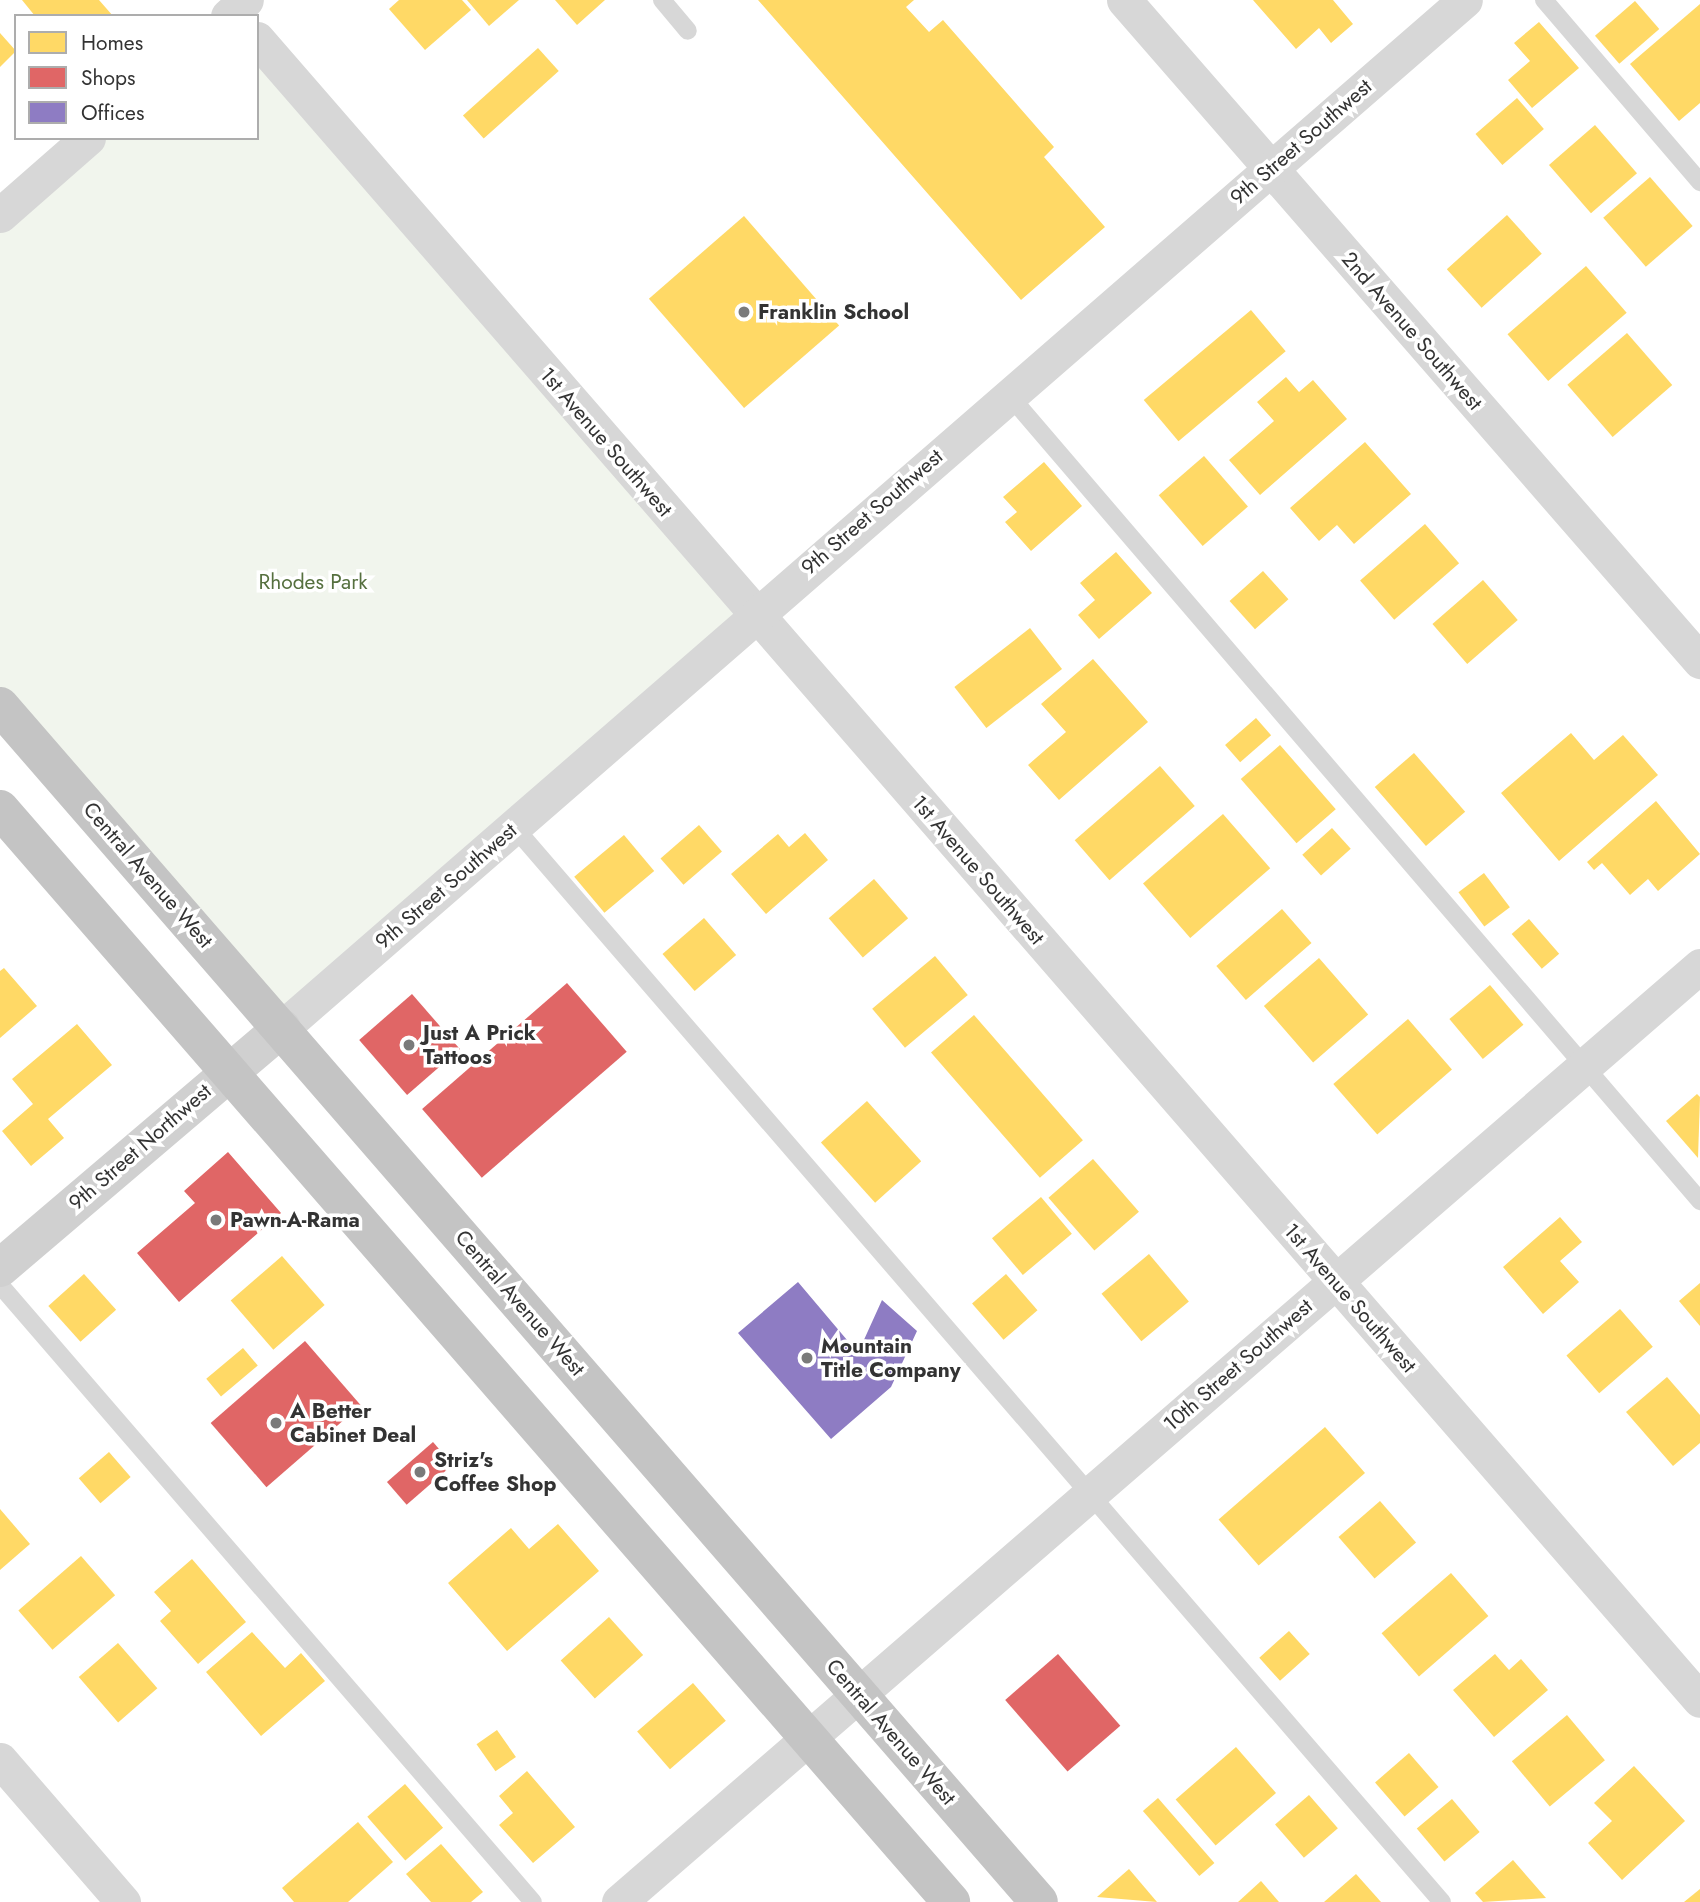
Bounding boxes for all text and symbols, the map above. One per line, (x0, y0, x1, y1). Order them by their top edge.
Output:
legend (14, 14, 259, 140)
text: Homes (81, 28, 143, 58)
text: Shops (81, 63, 135, 93)
street label: 9th Street Southwest (1225, 74, 1377, 210)
text: Offices (81, 98, 144, 128)
street label: 2nd Avenue Southwest (1336, 247, 1488, 415)
place label: Franklin School (758, 299, 909, 325)
marker: Franklin School (736, 304, 752, 320)
street label: 1st Avenue Southwest (534, 362, 678, 522)
street label: 9th Street Southwest (796, 444, 948, 580)
park label: Rhodes Park (258, 569, 368, 595)
street label: 1st Avenue Southwest (906, 790, 1050, 950)
street label: Central Avenue West (78, 797, 218, 953)
street label: 9th Street Southwest (370, 818, 522, 954)
place label: Just A Prick Tattoos (423, 1020, 536, 1070)
marker: Just A Prick Tattoos (401, 1037, 417, 1053)
street label: 9th Street Northwest (64, 1078, 216, 1216)
place label: Pawn-A-Rama (230, 1207, 360, 1233)
marker: Pawn-A-Rama (208, 1212, 224, 1228)
street label: 1st Avenue Southwest (1278, 1218, 1422, 1378)
street label: Central Avenue West (450, 1225, 590, 1381)
street label: 10th Street Southwest (1158, 1293, 1318, 1437)
place label: Mountain Title Company (821, 1333, 961, 1383)
marker: Mountain Title Company (799, 1350, 815, 1366)
place label: A Better Cabinet Deal (290, 1398, 416, 1448)
marker: A Better Cabinet Deal (268, 1415, 284, 1431)
place label: Striz's Coffee Shop (434, 1447, 556, 1497)
marker: Striz's Coffee Shop (412, 1464, 428, 1480)
street label: Central Avenue West (821, 1654, 961, 1810)

